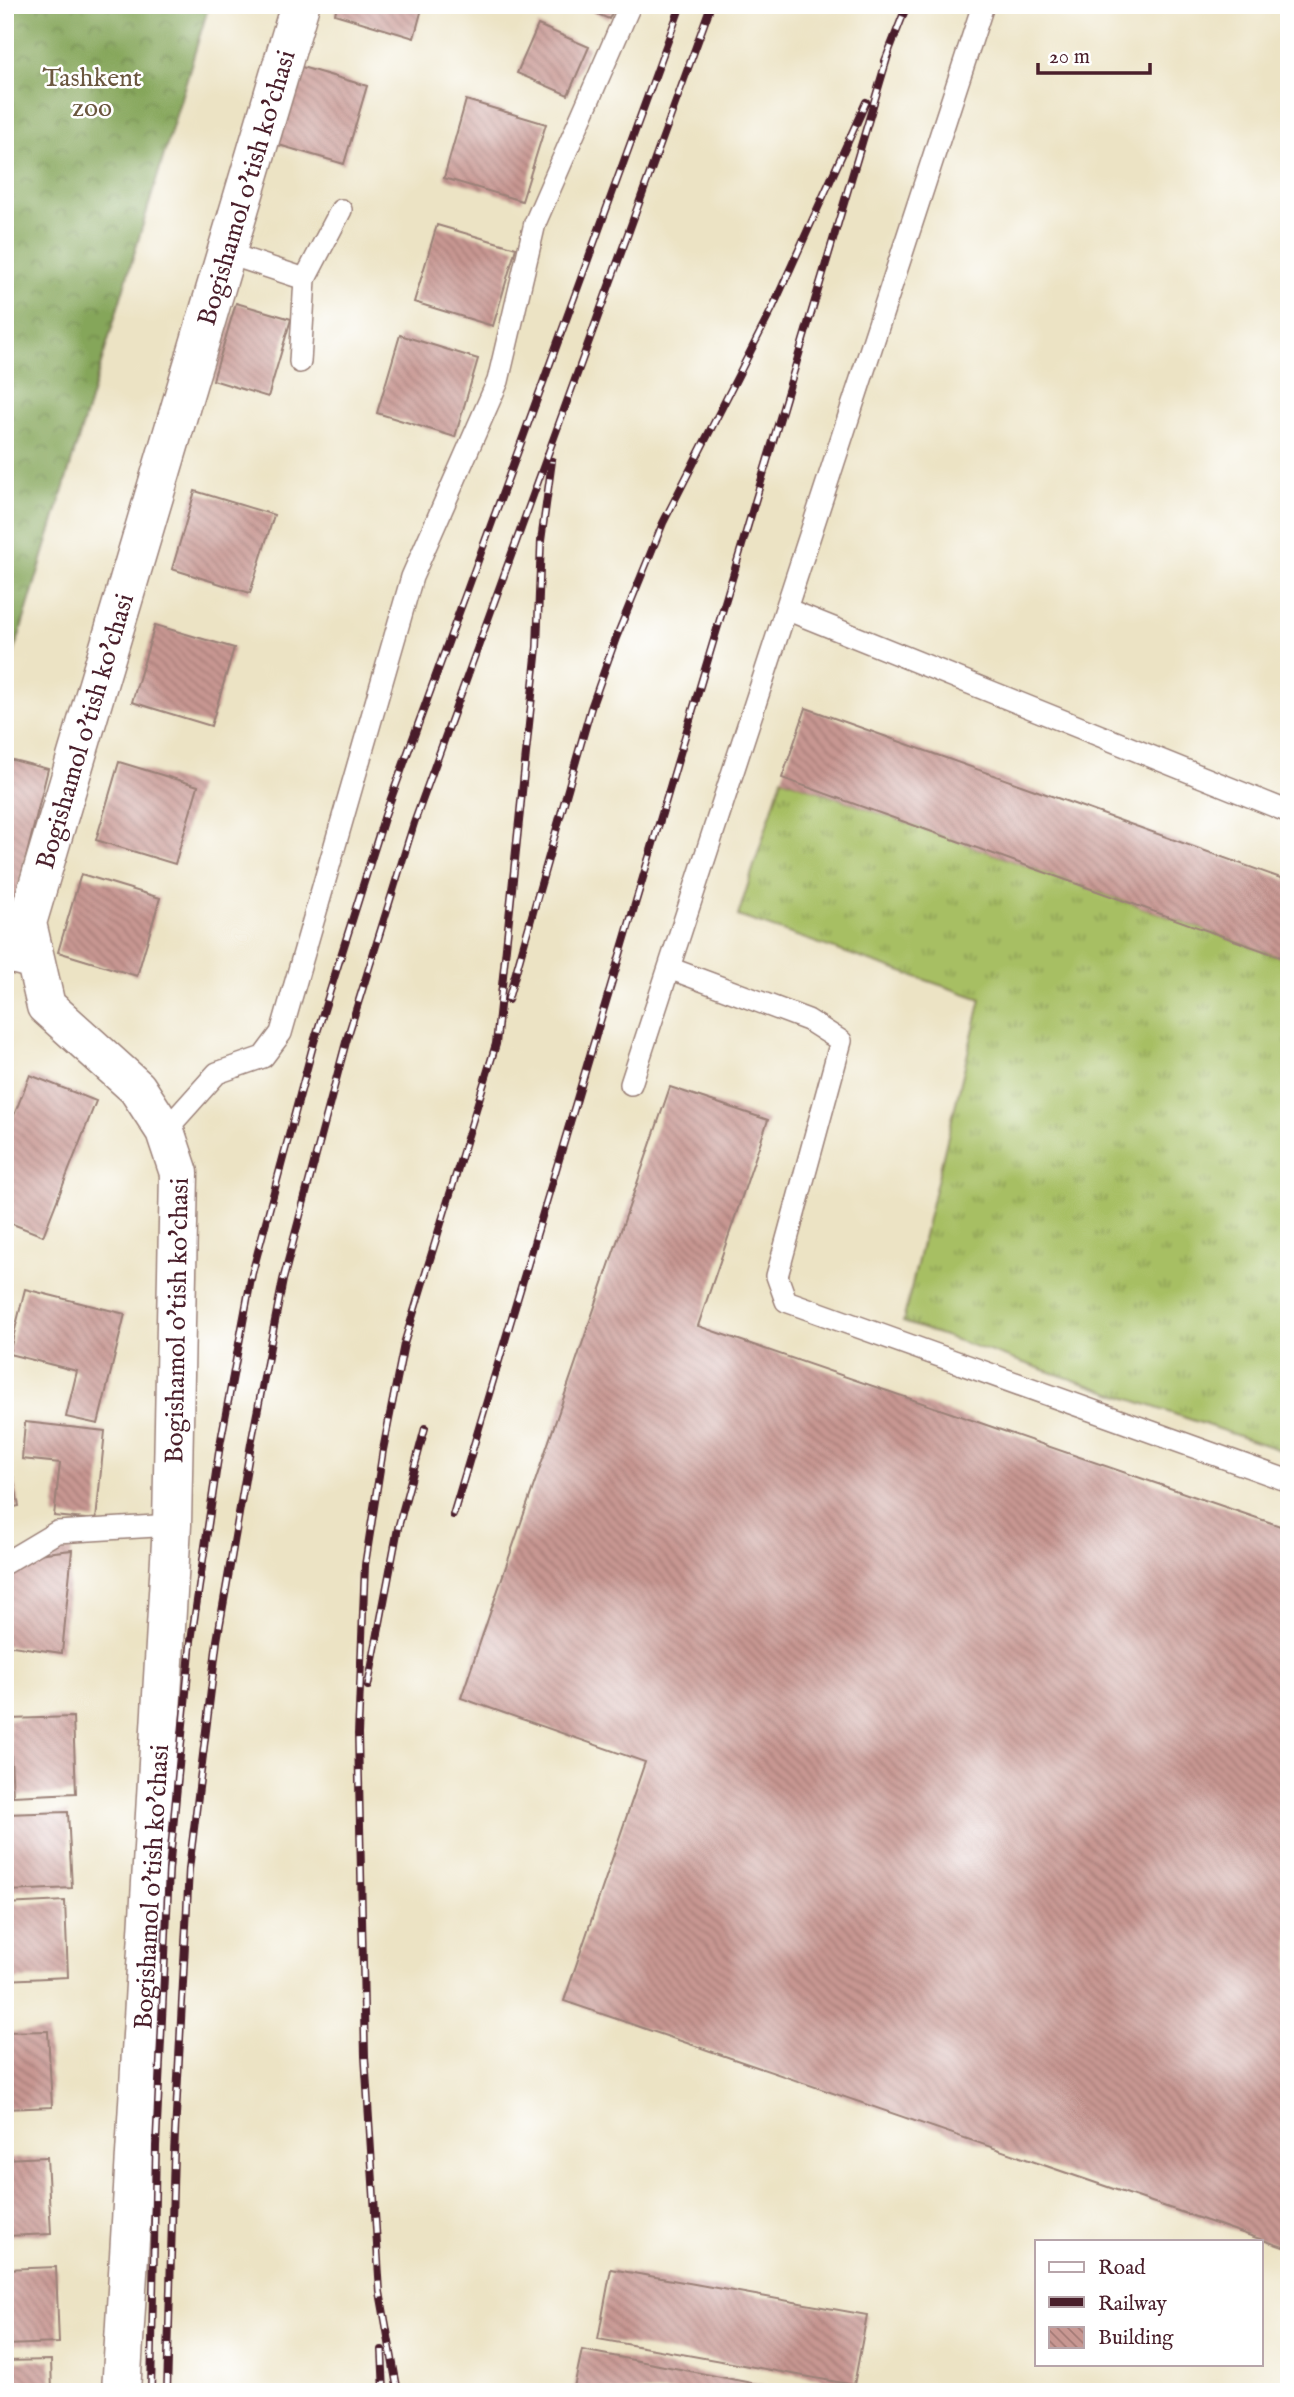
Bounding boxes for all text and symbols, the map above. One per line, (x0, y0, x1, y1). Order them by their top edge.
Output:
scale bar (1038, 32, 1150, 76)
text: 20 m (1049, 44, 1090, 71)
street label: Bogishamol o'tish ko'chasi (191, 46, 304, 330)
park label: Tashkent zoo (42, 62, 142, 125)
street label: Bogishamol o'tish ko'chasi (29, 590, 142, 873)
street label: Bogishamol o'tish ko'chasi (158, 1177, 197, 1464)
street label: Bogishamol o'tish ko'chasi (127, 1743, 177, 2031)
legend (1035, 2240, 1262, 2366)
text: Road (1098, 2255, 1146, 2282)
text: Railway (1098, 2291, 1168, 2318)
text: Building (1098, 2325, 1174, 2352)

